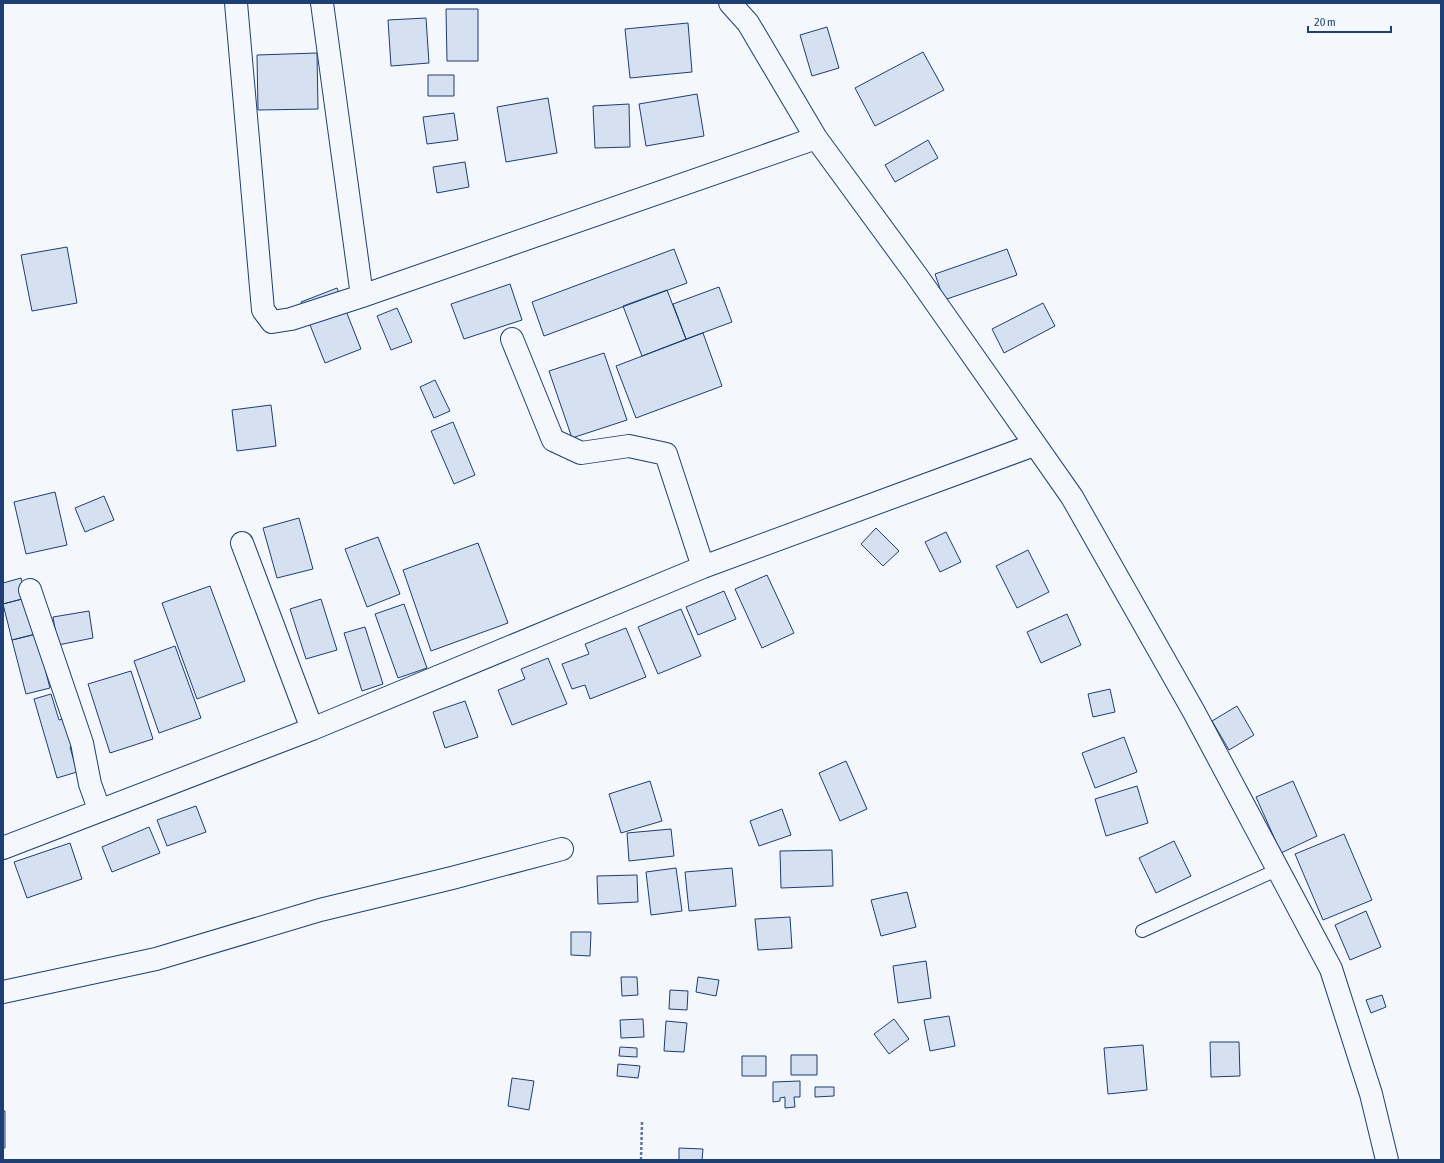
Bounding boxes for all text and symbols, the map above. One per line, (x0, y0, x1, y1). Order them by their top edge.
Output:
scale bar (1308, 8, 1391, 34)
text: 20 m (1314, 15, 1336, 29)

